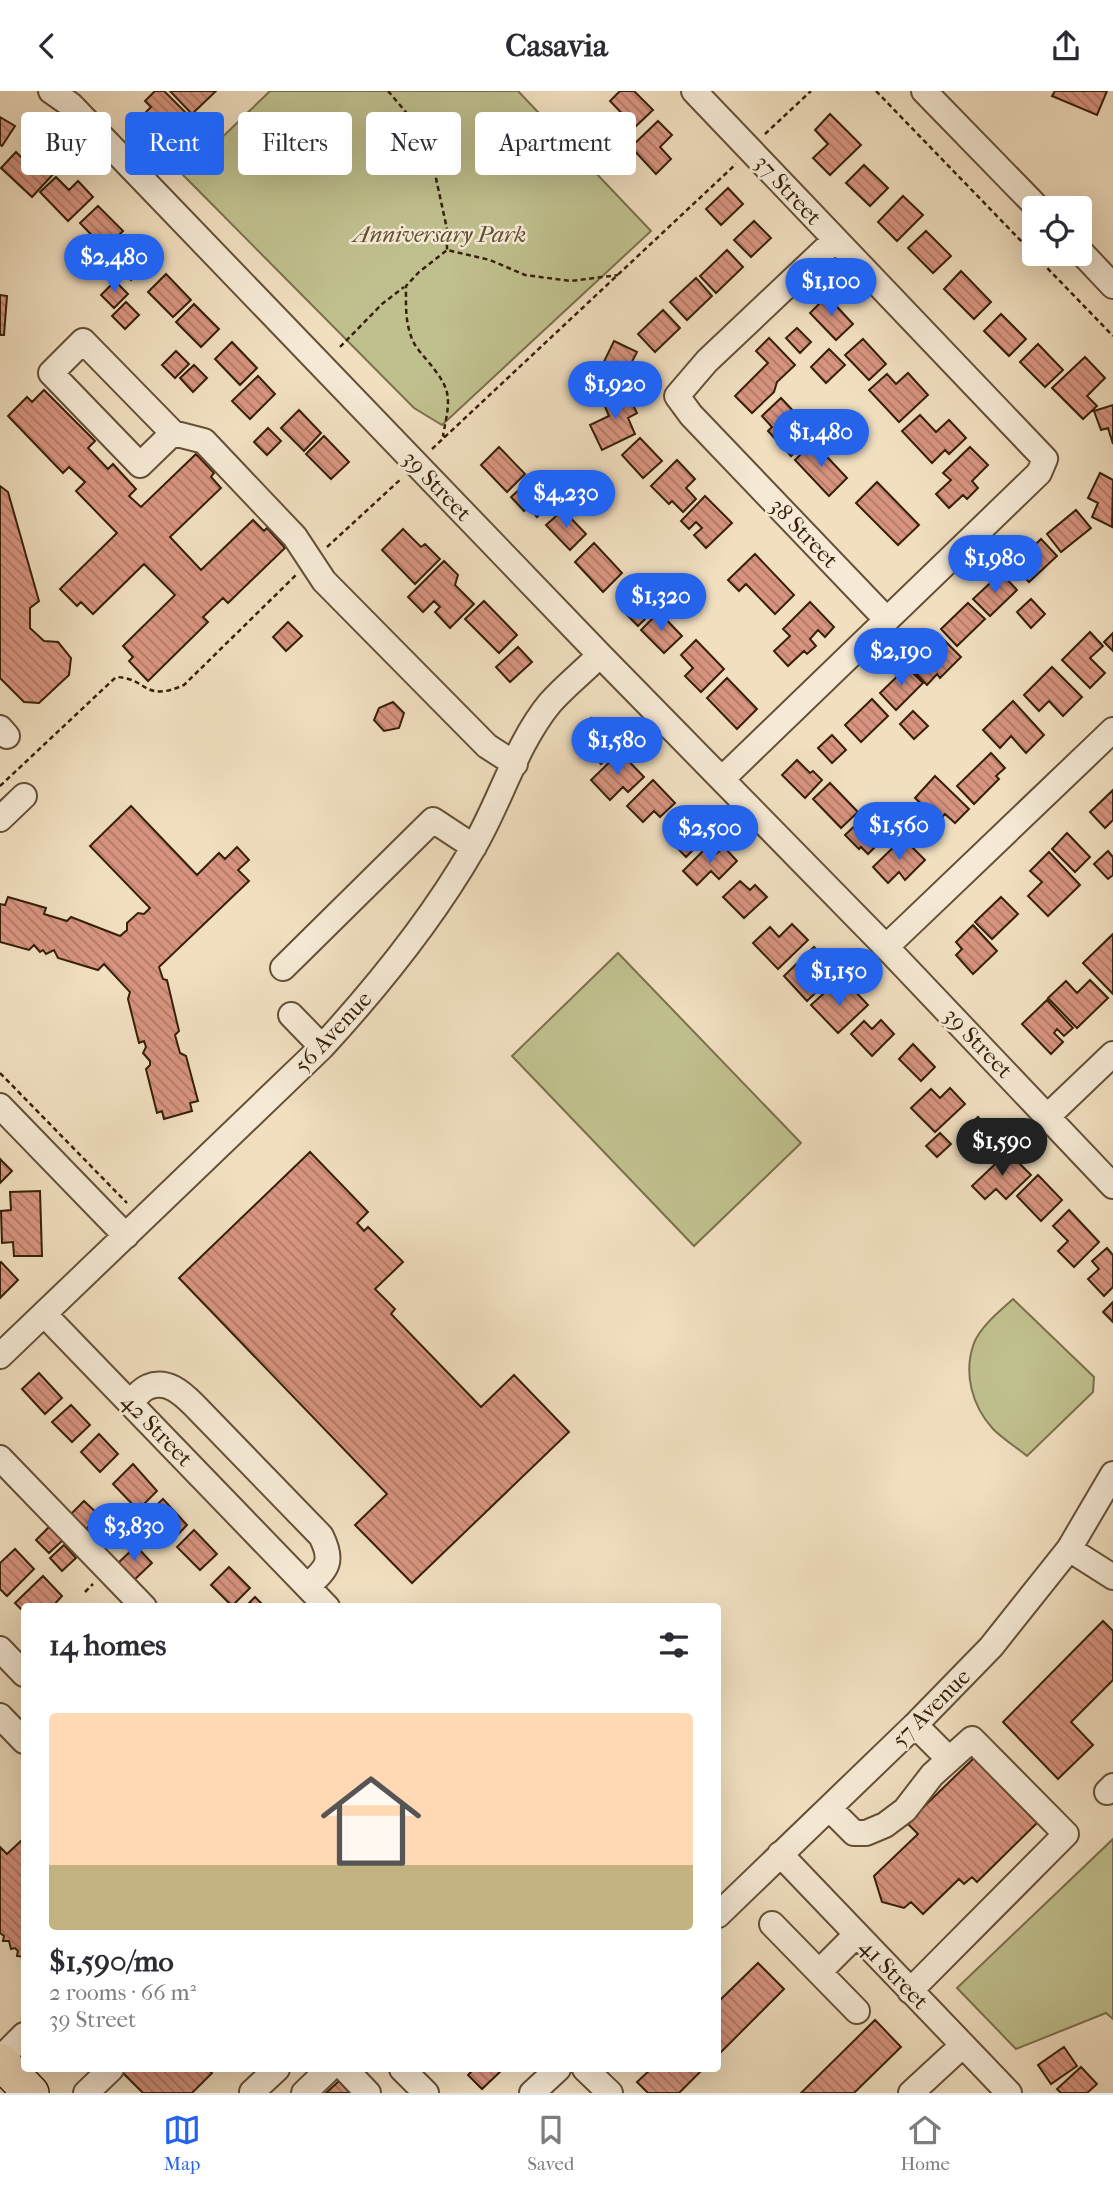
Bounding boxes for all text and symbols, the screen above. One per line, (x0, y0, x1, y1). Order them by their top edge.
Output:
icon: back (28, 27, 66, 65)
text: Casavia (505, 27, 608, 64)
icon: share (1047, 27, 1085, 65)
chip: Buy (21, 112, 111, 175)
chip: Rent (125, 112, 224, 175)
chip: Filters (238, 112, 352, 175)
chip: New (366, 112, 461, 175)
chip: Apartment (475, 112, 636, 175)
street label: 37 Street (749, 149, 827, 231)
map controls (1022, 196, 1092, 266)
button: locate (1022, 196, 1092, 266)
park label: Anniversary Park (351, 221, 526, 248)
pin: $2,480 (57, 235, 171, 294)
text: $2,480 (80, 243, 148, 270)
pin: $1,100 (774, 259, 888, 318)
text: $1,100 (801, 267, 861, 294)
pin: $1,920 (558, 361, 672, 421)
text: $1,920 (584, 370, 646, 397)
pin: $1,480 (764, 409, 878, 469)
text: $1,480 (789, 418, 853, 445)
street label: 39 Street (397, 445, 477, 527)
pin: $4,230 (509, 471, 623, 530)
text: $4,230 (533, 479, 599, 506)
street label: 38 Street (764, 492, 844, 574)
pin: $1,980 (938, 535, 1052, 595)
text: $1,980 (964, 544, 1026, 571)
pin: $1,320 (604, 573, 718, 633)
text: $1,320 (631, 582, 691, 609)
pin: $2,190 (844, 629, 958, 688)
text: $2,190 (870, 637, 932, 664)
pin: $1,580 (560, 717, 674, 777)
text: $1,580 (588, 726, 646, 753)
pin: $1,560 (842, 803, 956, 862)
pin: $2,500 (653, 805, 767, 865)
text: $1,560 (869, 811, 929, 838)
text: $2,500 (678, 814, 742, 841)
pin: $1,150 (782, 949, 896, 1008)
text: $1,150 (811, 957, 867, 984)
street label: 56 Avenue (288, 986, 378, 1078)
street label: 39 Street (938, 1002, 1018, 1084)
pin: $1,590 (945, 1119, 1059, 1178)
text: $1,590 (972, 1127, 1032, 1154)
street label: 42 Street (116, 1388, 198, 1472)
pin: $3,830 (77, 1503, 191, 1563)
text: $3,830 (104, 1512, 164, 1539)
icon: filters (655, 1626, 693, 1664)
text: 14 homes (49, 1628, 166, 1663)
street label: 57 Avenue (886, 1663, 976, 1753)
icon: home (308, 1758, 434, 1884)
street label: 41 Street (854, 1933, 934, 2015)
text: $1,590/mo (49, 1944, 174, 1979)
text: 2 rooms · 66 m² (49, 1979, 196, 2006)
text: 39 Street (49, 2006, 136, 2033)
tab: Map (163, 2111, 201, 2175)
tab: Saved (527, 2111, 574, 2175)
tab: Home (900, 2111, 950, 2175)

